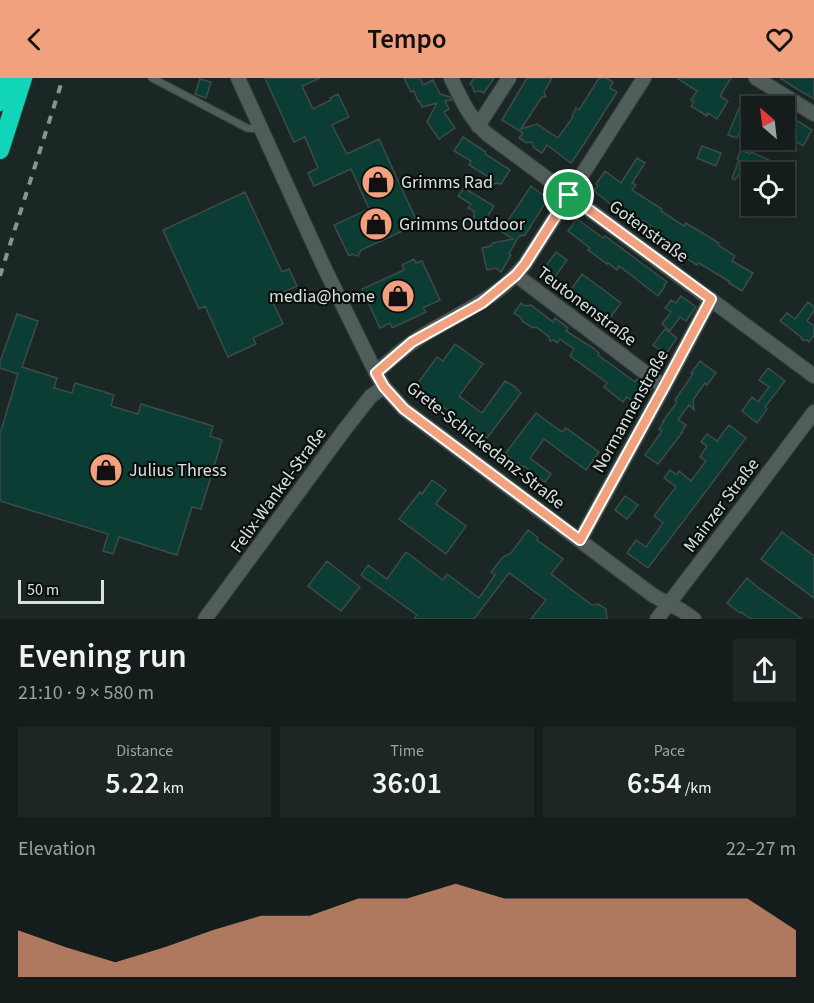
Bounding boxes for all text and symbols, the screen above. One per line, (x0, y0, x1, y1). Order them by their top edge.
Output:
text: Tempo (367, 20, 447, 59)
icon: back (18, 23, 51, 56)
icon: heart (763, 23, 796, 56)
north arrow (741, 96, 795, 150)
map controls (741, 96, 795, 216)
button: locate (741, 162, 795, 216)
shop icon: Grimms Rad (360, 164, 396, 200)
pin (543, 169, 594, 220)
place label: Grimms Rad (401, 170, 493, 195)
icon: arrive (552, 178, 585, 211)
street label: Gotenstraße (604, 194, 694, 269)
shop icon: Grimms Outdoor (358, 206, 394, 242)
place label: Grimms Outdoor (399, 212, 526, 237)
street label: Teutonenstraße (532, 261, 642, 352)
shop icon: media@home (380, 278, 416, 314)
place label: media@home (269, 284, 375, 309)
street label: Normannenstraße (586, 345, 675, 477)
street label: Grete-Schickedanz-Straße (401, 376, 570, 515)
street label: Felix-Wankel-Straße (224, 422, 332, 558)
shop icon: Julius Thress (88, 452, 124, 488)
street label: Mainzer Straße (678, 453, 765, 558)
place label: Julius Thress (129, 458, 227, 483)
scale bar (18, 577, 104, 604)
text: 50 m (27, 579, 59, 601)
text: Evening run (18, 633, 187, 680)
button: share (733, 639, 796, 702)
text: 21:10 · 9 × 580 m (18, 679, 154, 707)
text: Distance (116, 740, 173, 762)
text: Time (390, 740, 424, 762)
text: Pace (654, 740, 685, 762)
text: 5.22 (105, 762, 160, 805)
text: 36:01 (372, 762, 442, 805)
text: 6:54 (627, 762, 682, 805)
text: km (160, 777, 184, 799)
text: /km (682, 777, 712, 799)
text: Elevation (18, 835, 96, 863)
text: 22–27 m (726, 835, 796, 863)

